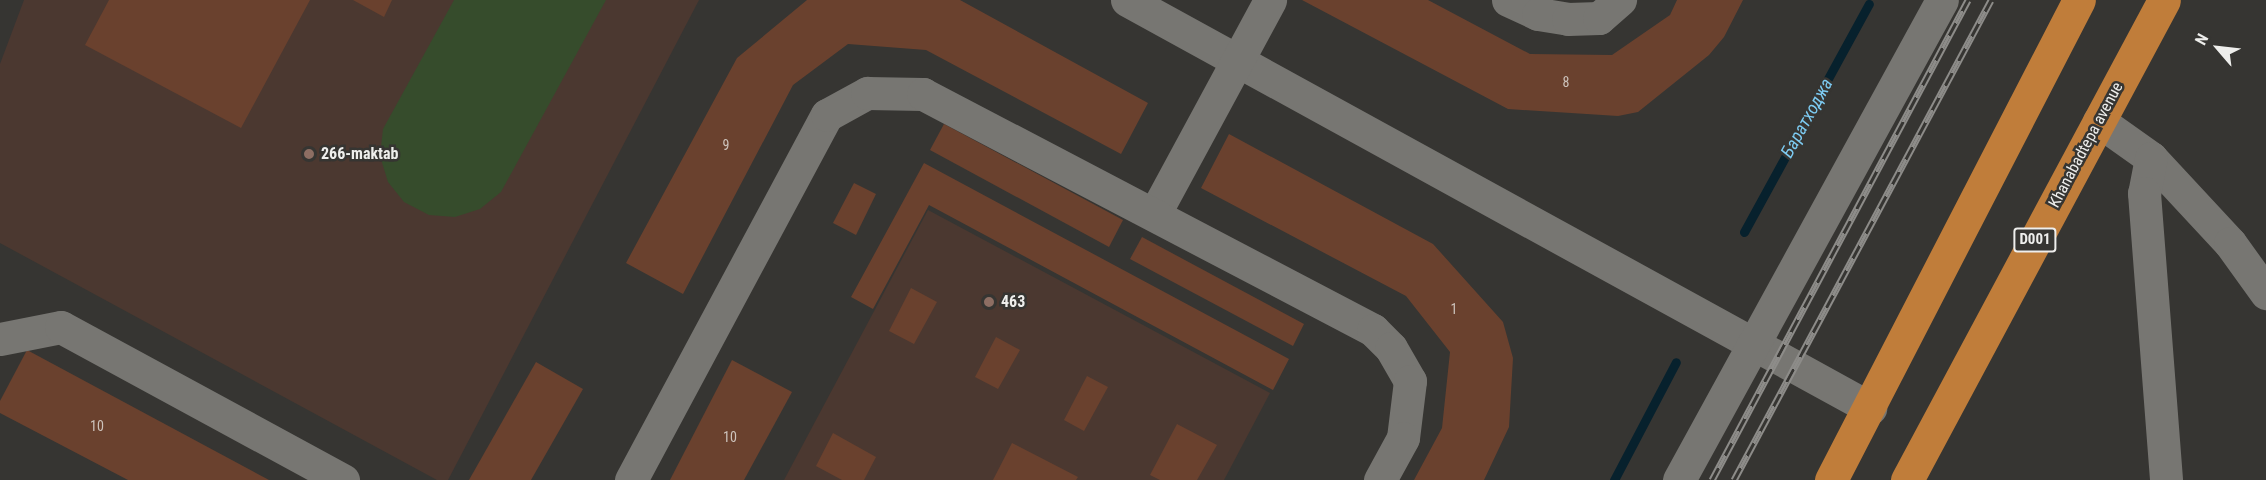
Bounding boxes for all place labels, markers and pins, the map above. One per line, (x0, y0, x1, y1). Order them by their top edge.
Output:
place label: 266-maktab (321, 144, 398, 164)
marker: 266-maktab (302, 147, 316, 161)
place label: 463 (1001, 292, 1025, 312)
marker: 463 (982, 295, 996, 309)

